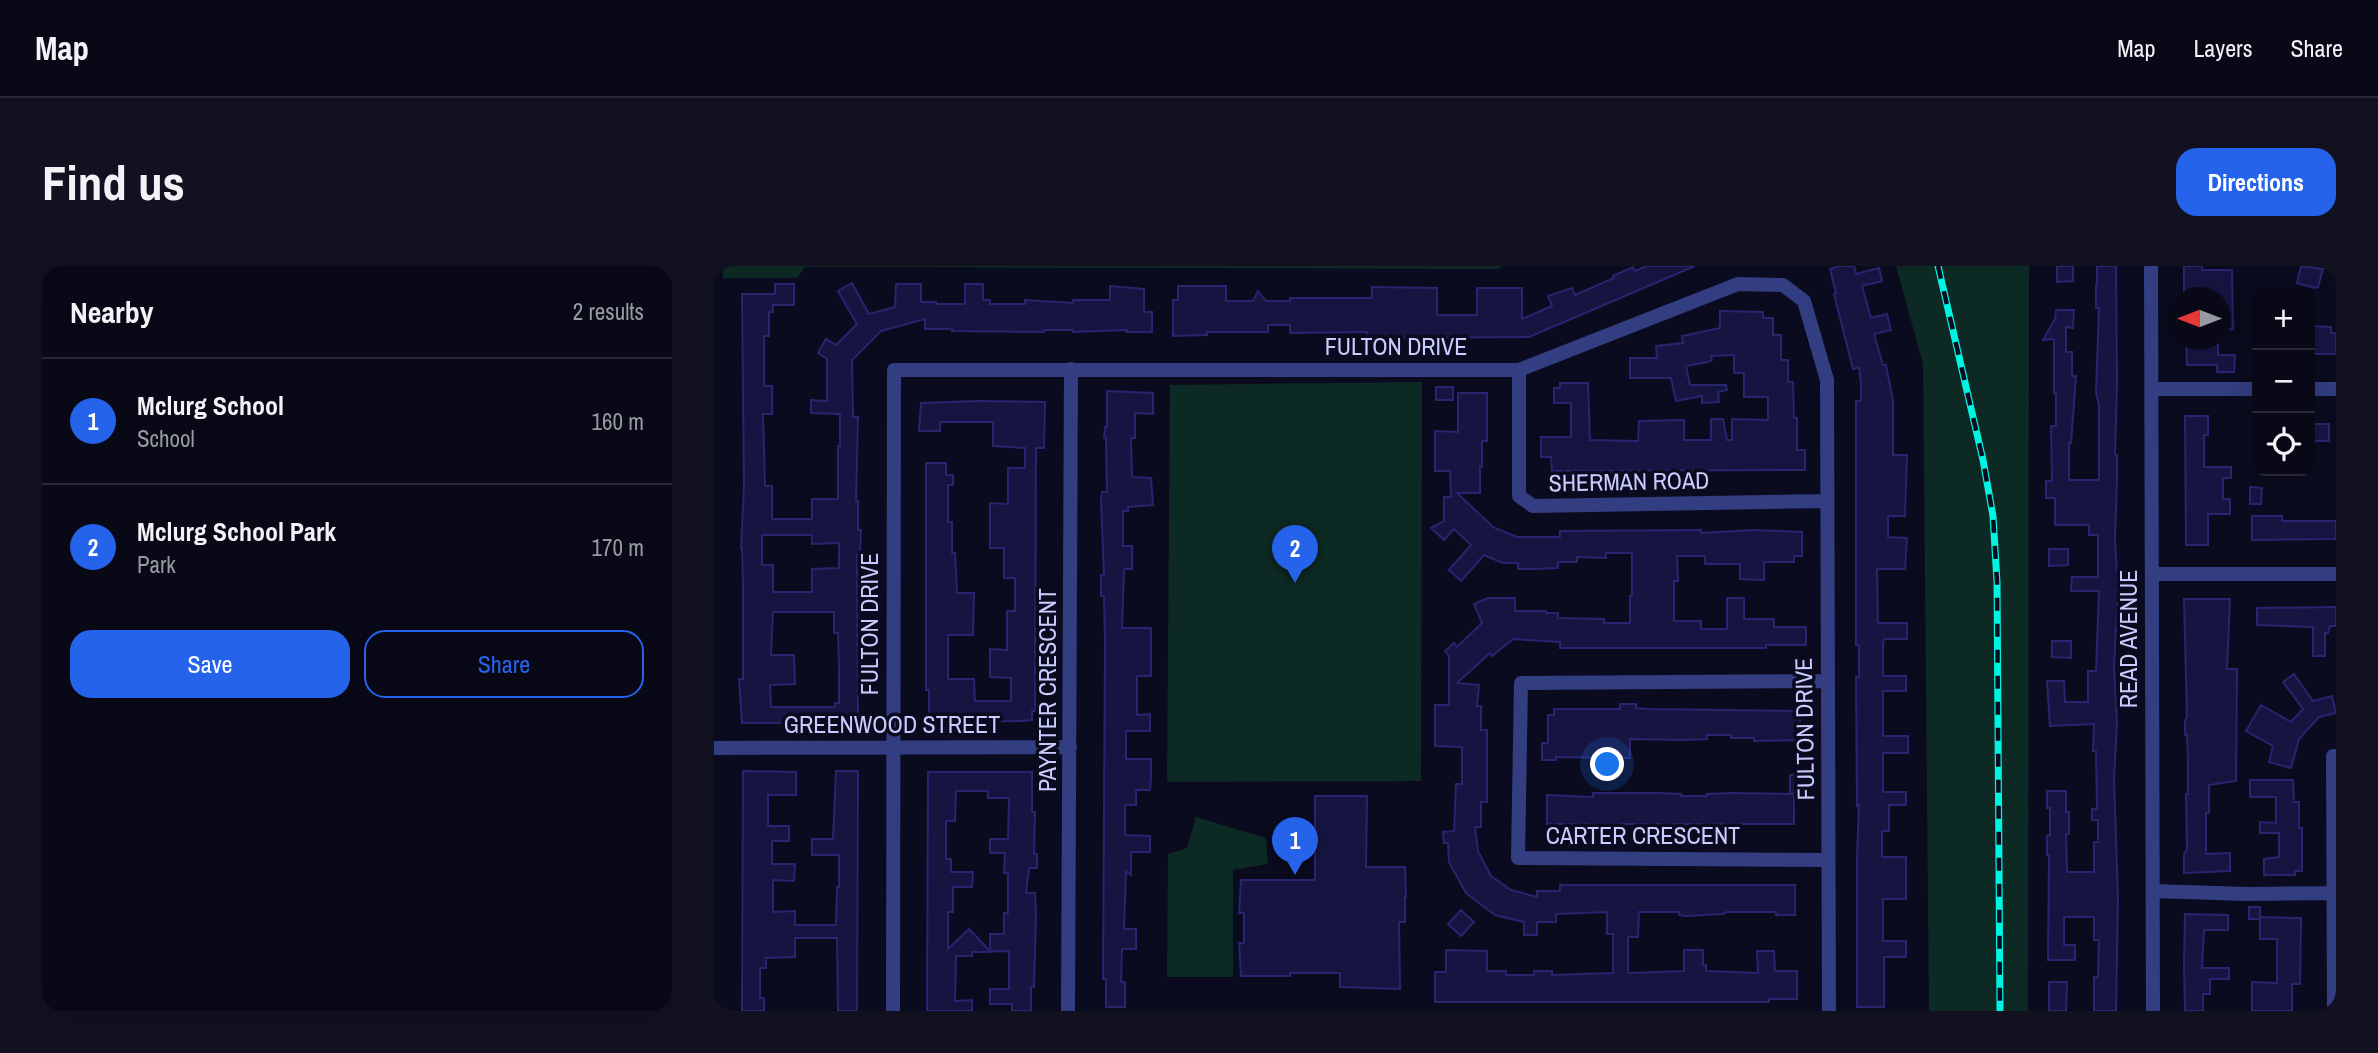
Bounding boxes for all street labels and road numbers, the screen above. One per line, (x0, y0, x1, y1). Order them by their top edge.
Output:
street label: FULTON DRIVE (1325, 330, 1467, 362)
street label: SHERMAN ROAD (1548, 464, 1710, 498)
street label: FULTON DRIVE (853, 553, 885, 695)
street label: READ AVENUE (2112, 570, 2144, 708)
street label: PAYNTER CRESCENT (1031, 588, 1063, 792)
street label: FULTON DRIVE (1787, 657, 1821, 801)
street label: GREENWOOD STREET (784, 708, 1000, 740)
street label: CARTER CRESCENT (1546, 819, 1740, 851)

